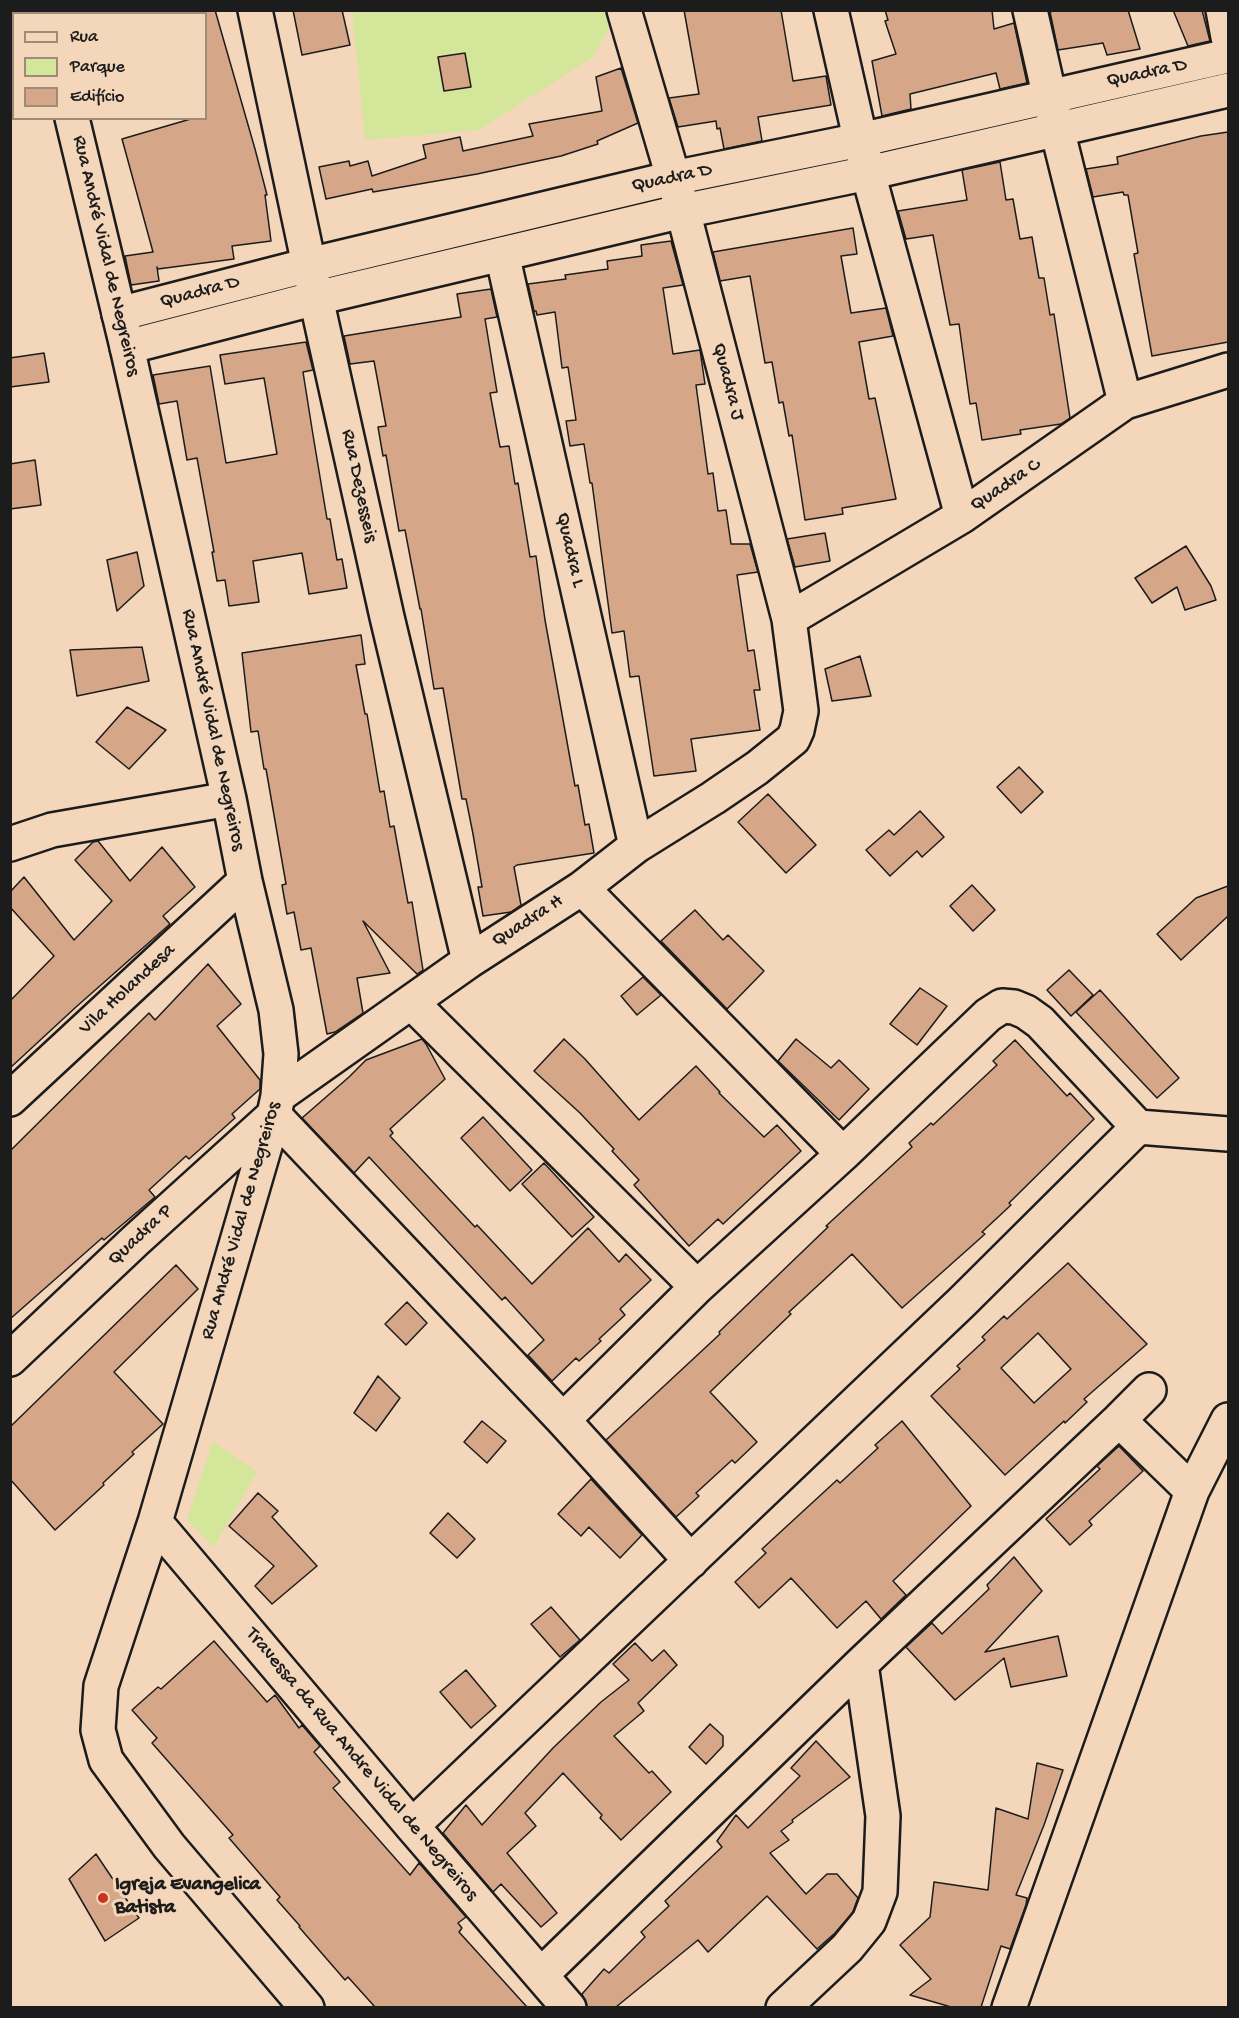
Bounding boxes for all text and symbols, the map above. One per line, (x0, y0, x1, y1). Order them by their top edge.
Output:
legend (12, 12, 207, 120)
text: Rua (70, 27, 98, 48)
street label: Quadra D (1105, 54, 1189, 94)
text: Parque (70, 57, 125, 78)
text: Edifício (70, 87, 124, 108)
street label: Rua André Vidal de Negreiros (66, 133, 144, 379)
street label: Quadra D (630, 159, 714, 199)
street label: Quadra D (157, 271, 243, 315)
street label: Quadra J (705, 341, 749, 423)
street label: Rua Dezesseis (334, 427, 382, 545)
street label: Quadra C (966, 454, 1046, 518)
street label: Quadra L (549, 510, 589, 590)
street label: Rua André Vidal de Negreiros (175, 607, 249, 853)
street label: Quadra H (488, 890, 568, 954)
street label: Vila Holandesa (75, 939, 181, 1041)
street label: Rua André Vidal de Negreiros (197, 1099, 287, 1343)
street label: Quadra P (104, 1200, 178, 1272)
street label: Travessa da Rua Andre Vidal de Negreiros (239, 1623, 483, 1907)
place label: Igreja Evangelica Batista (115, 1874, 260, 1921)
marker: Igreja Evangelica Batista (96, 1891, 110, 1905)

